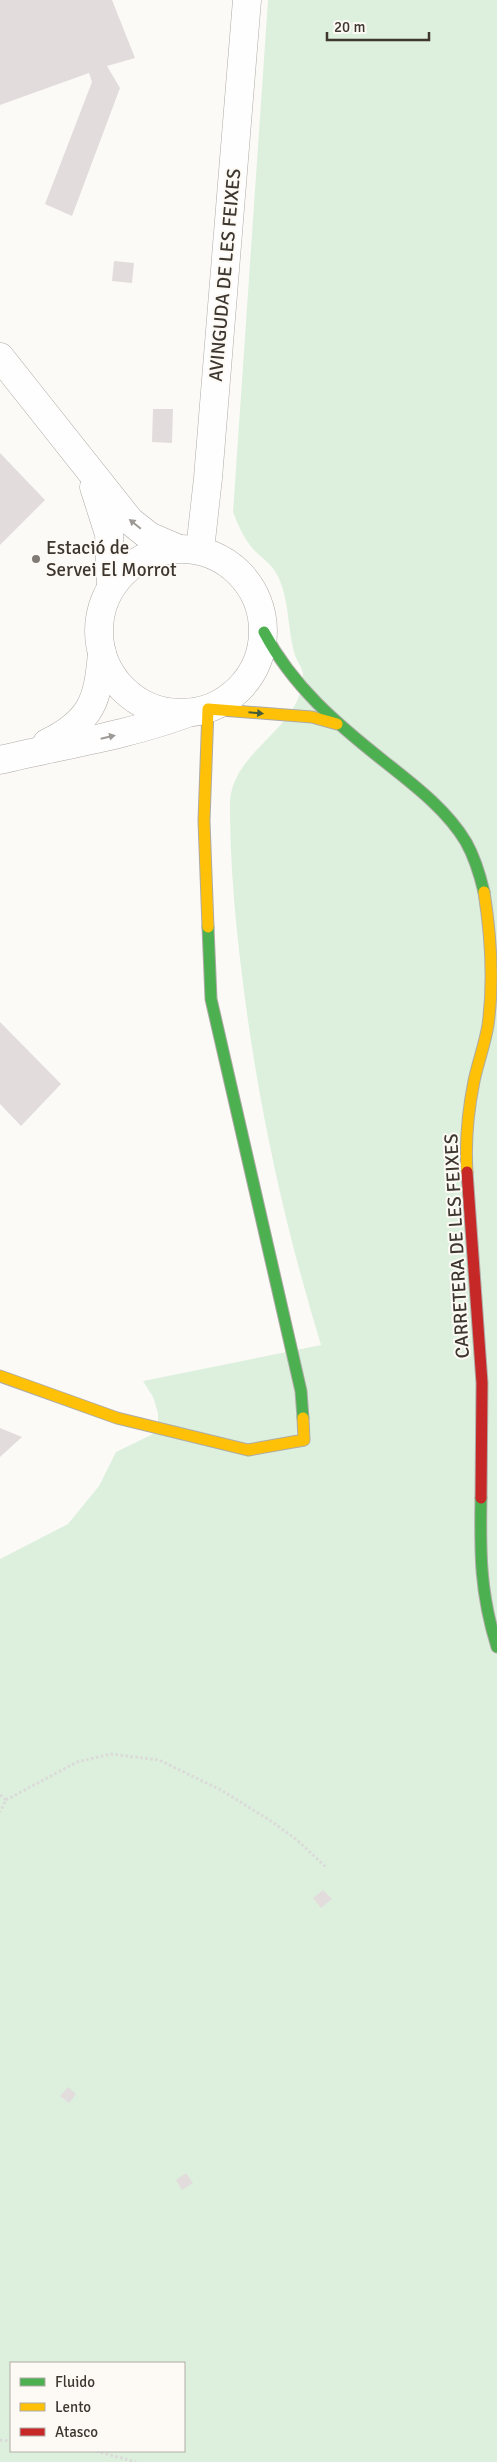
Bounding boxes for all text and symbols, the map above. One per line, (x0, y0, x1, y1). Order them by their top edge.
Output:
scale bar (327, 10, 430, 42)
text: 20 m (334, 18, 365, 36)
street label: AVINGUDA DE LES FEIXES (204, 167, 246, 383)
one-way arrow (129, 519, 142, 530)
place label: Estació de Servei El Morrot (46, 536, 177, 582)
marker: Estació de Servei El Morrot (30, 553, 42, 565)
one-way arrow (248, 709, 264, 717)
one-way arrow (100, 733, 115, 741)
street label: CARRETERA DE LES FEIXES (439, 1133, 475, 1359)
legend (10, 2362, 185, 2452)
text: Fluido (55, 2373, 95, 2391)
text: Lento (55, 2398, 91, 2416)
text: Atasco (55, 2423, 98, 2441)

